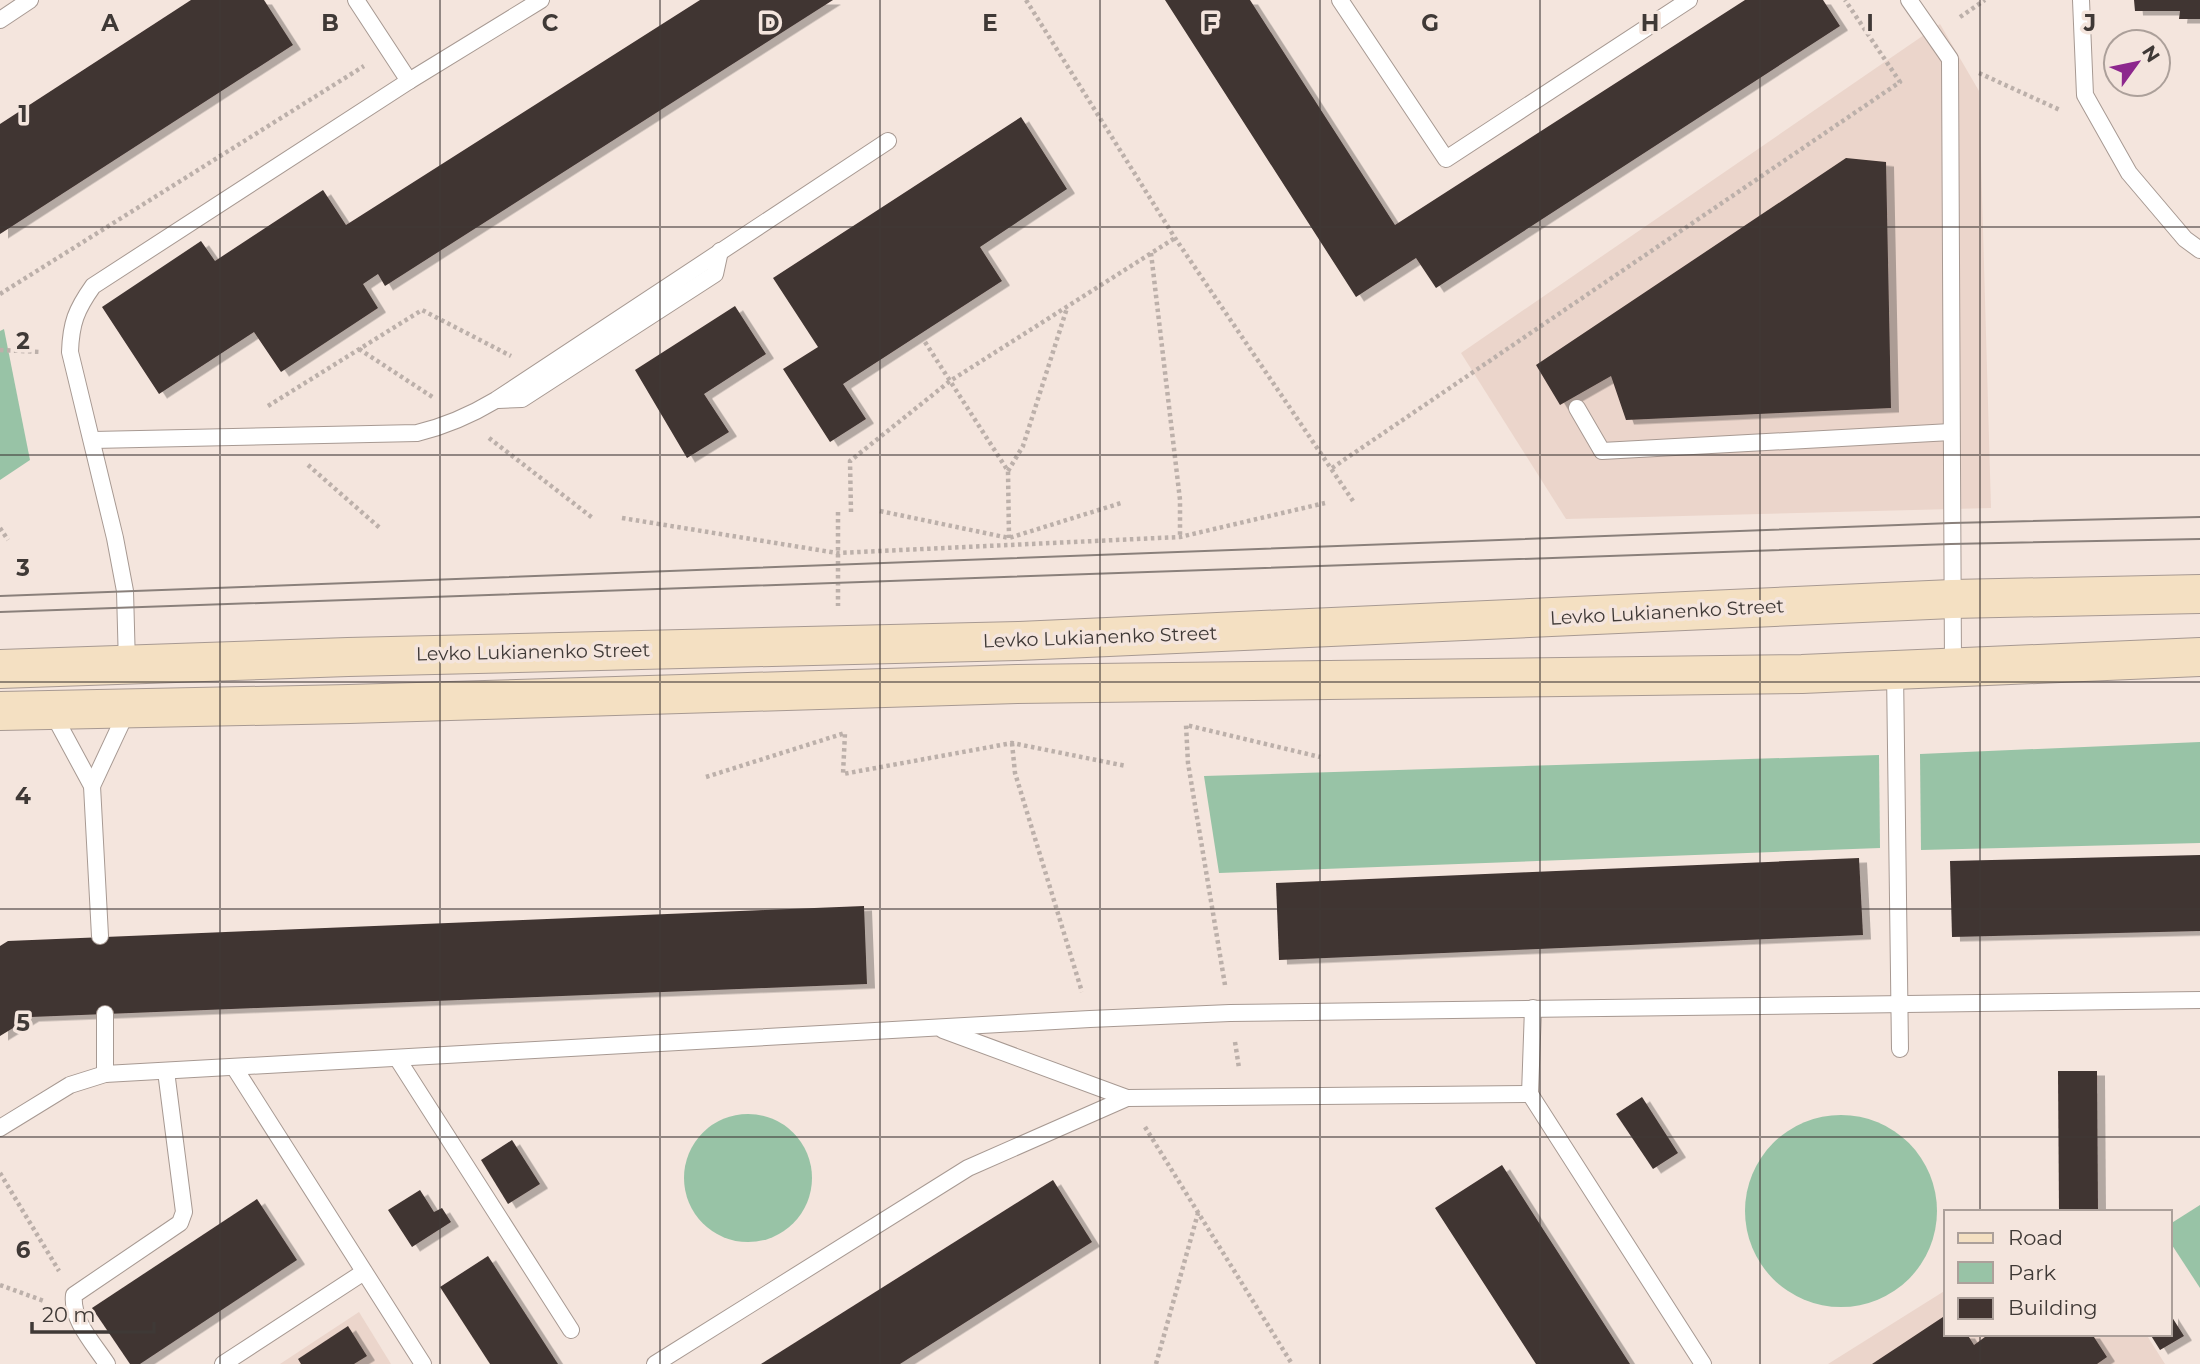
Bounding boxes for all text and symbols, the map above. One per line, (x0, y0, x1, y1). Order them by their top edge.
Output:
text: A (100, 9, 119, 37)
text: B (321, 9, 339, 37)
text: C (542, 9, 559, 37)
text: D (761, 9, 780, 37)
text: E (982, 9, 998, 37)
text: F (1203, 9, 1218, 37)
text: G (1421, 9, 1439, 37)
text: H (1641, 9, 1659, 37)
text: I (1866, 9, 1874, 37)
text: J (2083, 9, 2096, 37)
north arrow (2102, 28, 2172, 98)
text: N (2137, 41, 2165, 67)
text: 1 (18, 100, 28, 128)
text: 2 (16, 327, 30, 355)
text: 3 (15, 554, 30, 582)
street label: Levko Lukianenko Street (1549, 594, 1785, 630)
street label: Levko Lukianenko Street (982, 621, 1218, 653)
street label: Levko Lukianenko Street (416, 638, 651, 666)
text: 4 (15, 782, 31, 810)
text: 5 (16, 1009, 30, 1037)
legend (1944, 1210, 2172, 1336)
text: Road (2008, 1225, 2063, 1250)
text: 6 (16, 1236, 31, 1264)
text: Park (2008, 1260, 2056, 1285)
scale bar (32, 1290, 154, 1334)
text: Building (2008, 1295, 2098, 1320)
text: 20 m (42, 1302, 96, 1327)

